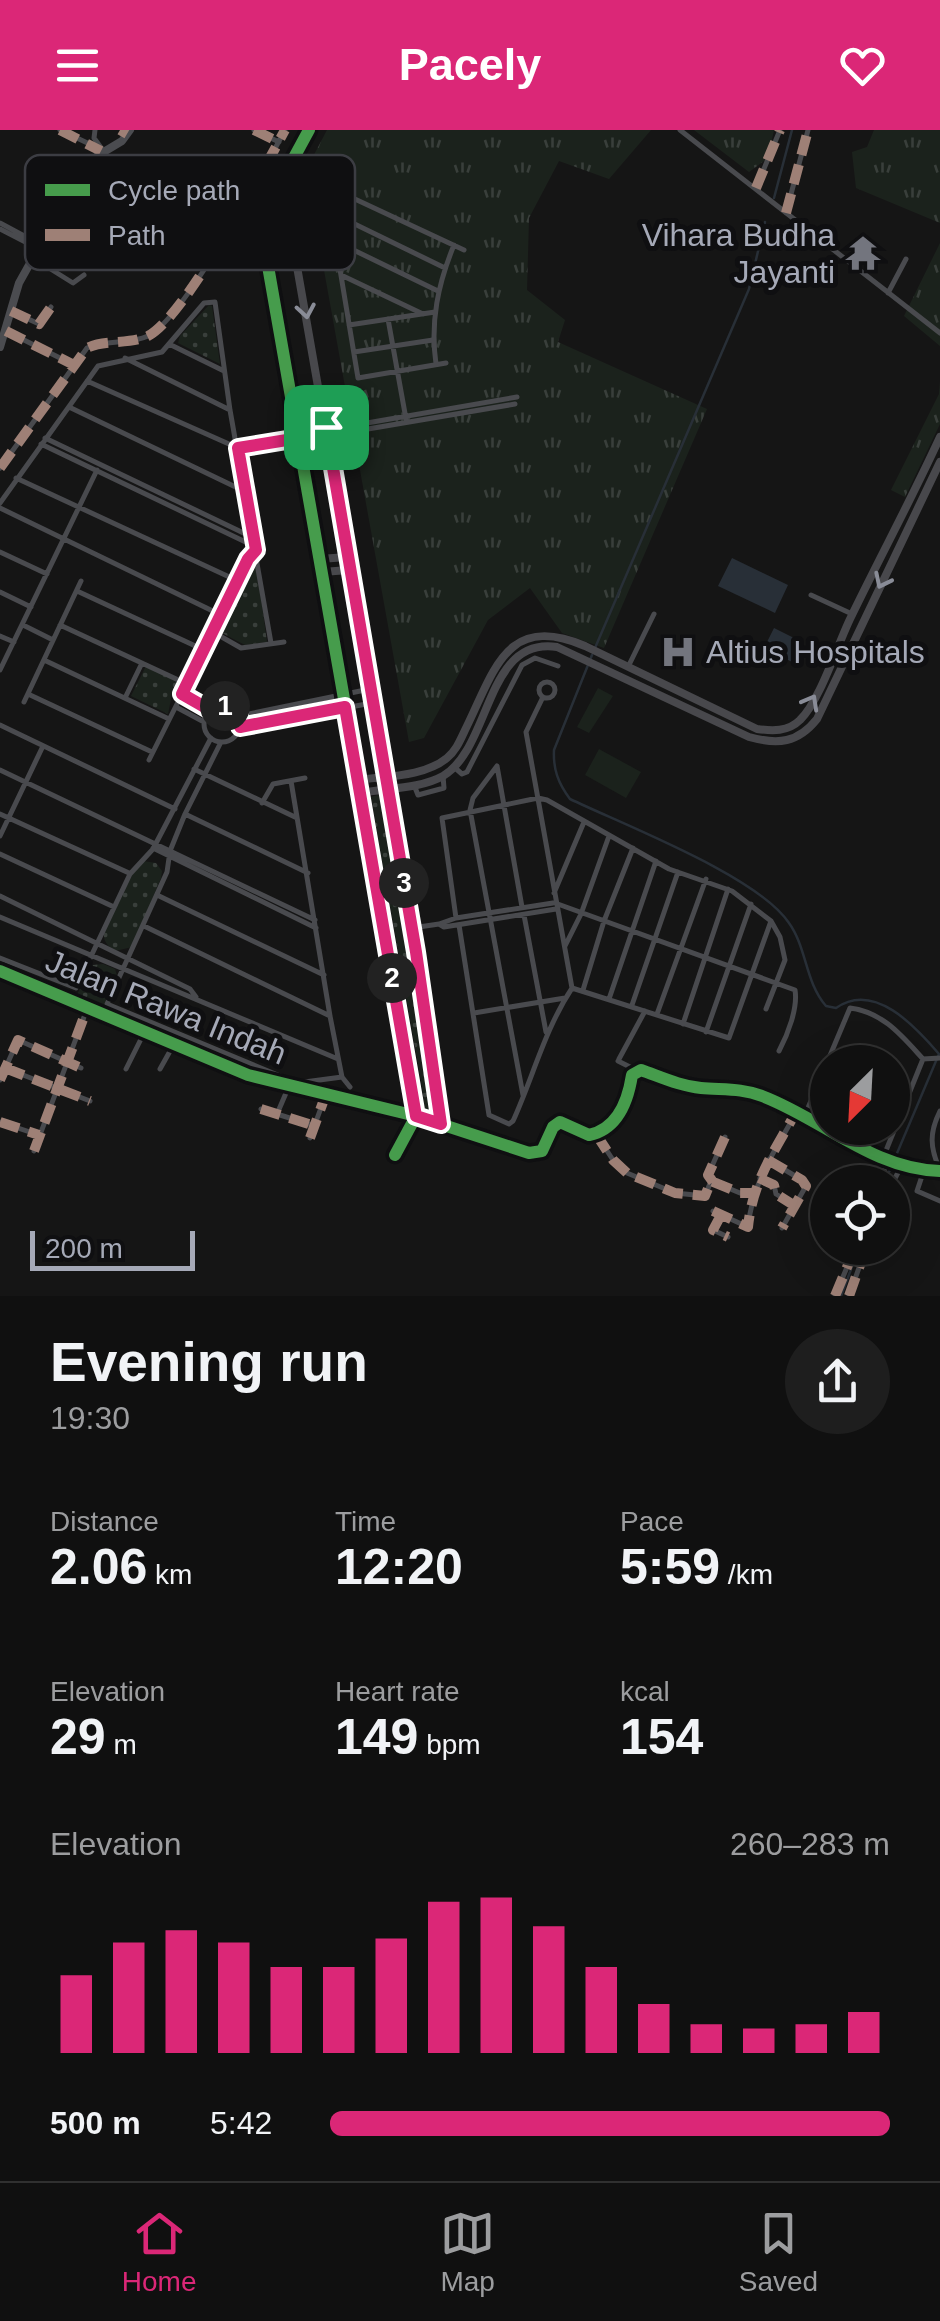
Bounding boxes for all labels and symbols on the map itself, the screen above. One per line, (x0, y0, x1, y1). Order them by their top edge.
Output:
legend (25, 155, 355, 270)
text: Cycle path (108, 175, 240, 206)
place label: Vihara Budha Jayanti (642, 217, 835, 290)
text: Path (108, 220, 166, 251)
temple icon: Vihara Budha Jayanti (844, 234, 882, 272)
one-way arrow (294, 303, 315, 320)
pin (284, 385, 369, 470)
one-way arrow (875, 571, 895, 589)
hospital icon: Altius Hospitals (659, 633, 697, 671)
place label: Altius Hospitals (706, 634, 925, 670)
pin: 1 (200, 681, 250, 731)
one-way arrow (799, 694, 819, 712)
pin: 3 (379, 858, 429, 908)
street label: Jalan Rawa Indah (40, 942, 292, 1072)
pin: 2 (367, 953, 417, 1003)
north arrow (810, 1045, 910, 1145)
scale bar (30, 1226, 195, 1270)

